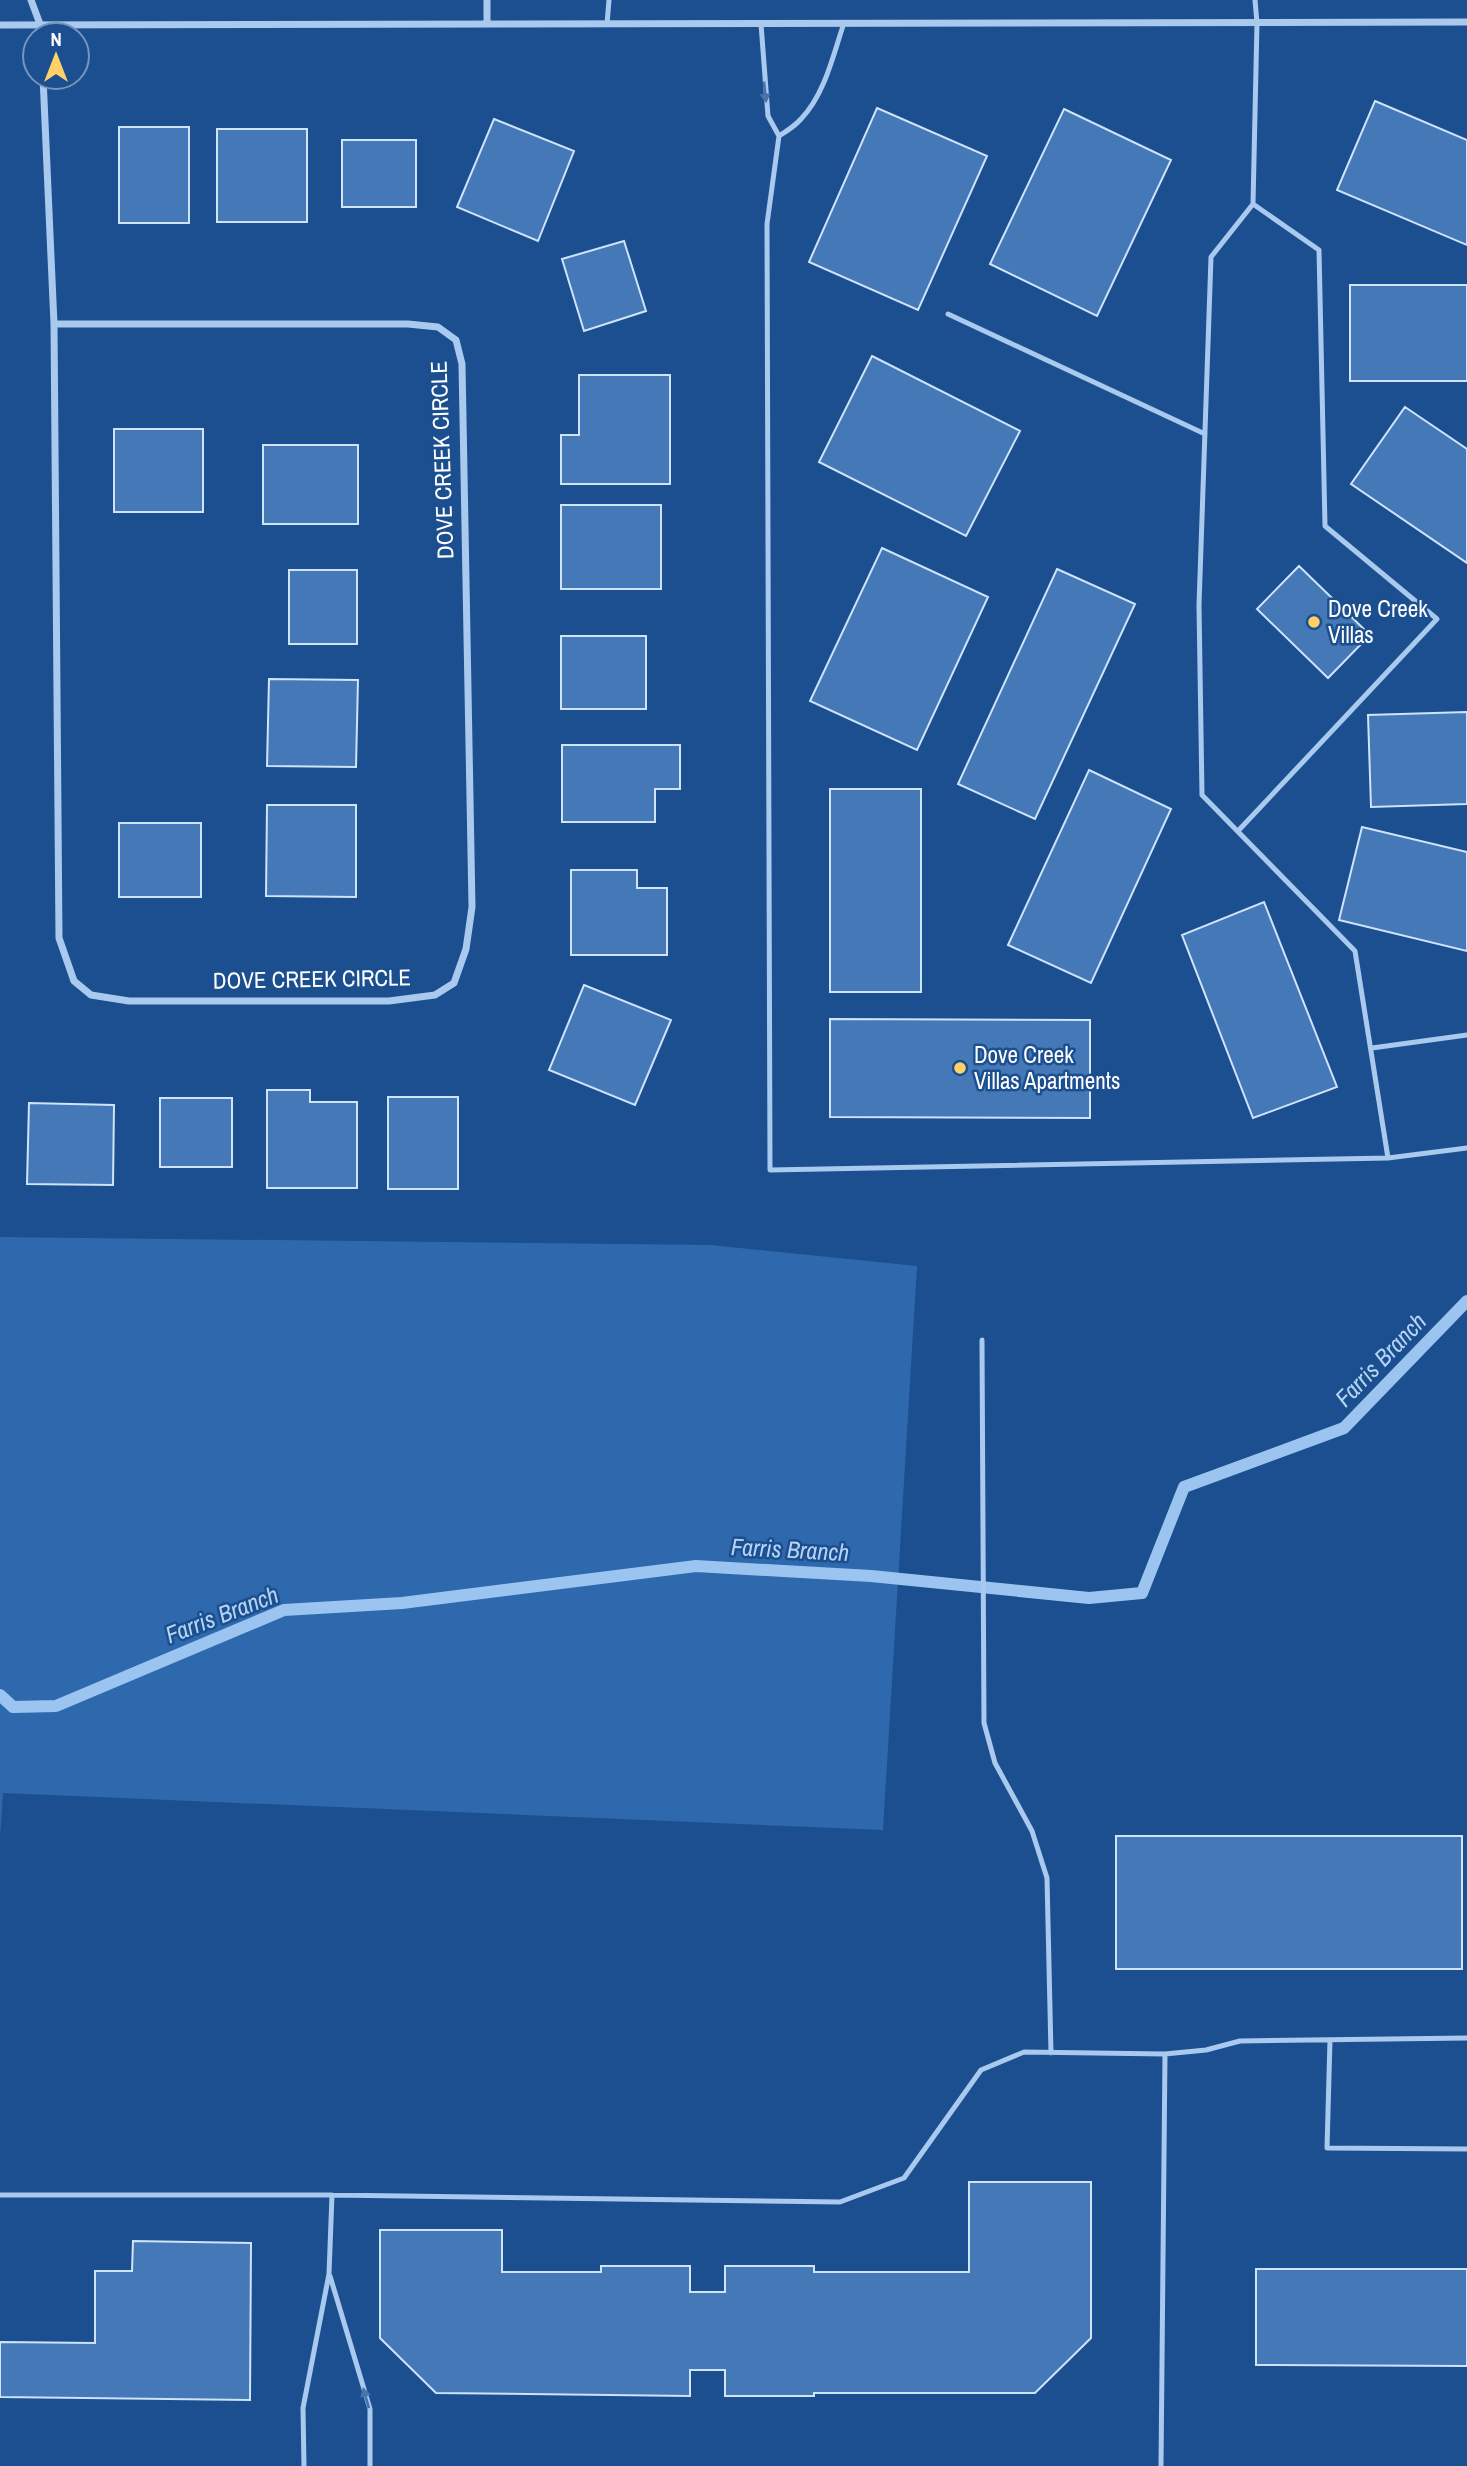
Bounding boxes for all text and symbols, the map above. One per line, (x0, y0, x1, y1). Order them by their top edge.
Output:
north arrow (21, 21, 91, 91)
text: N (50, 26, 62, 52)
one-way arrow (760, 81, 771, 103)
street label: DOVE CREEK CIRCLE (423, 360, 460, 560)
place label: Dove Creek Villas (1328, 593, 1428, 650)
marker: Dove Creek Villas (1306, 614, 1322, 630)
street label: DOVE CREEK CIRCLE (213, 961, 411, 996)
place label: Dove Creek Villas Apartments (974, 1039, 1120, 1096)
marker: Dove Creek Villas Apartments (952, 1060, 968, 1076)
water label: Farris Branch (1328, 1306, 1433, 1413)
water label: Farris Branch (730, 1530, 850, 1568)
water label: Farris Branch (161, 1578, 283, 1650)
one-way arrow (361, 2387, 371, 2408)

